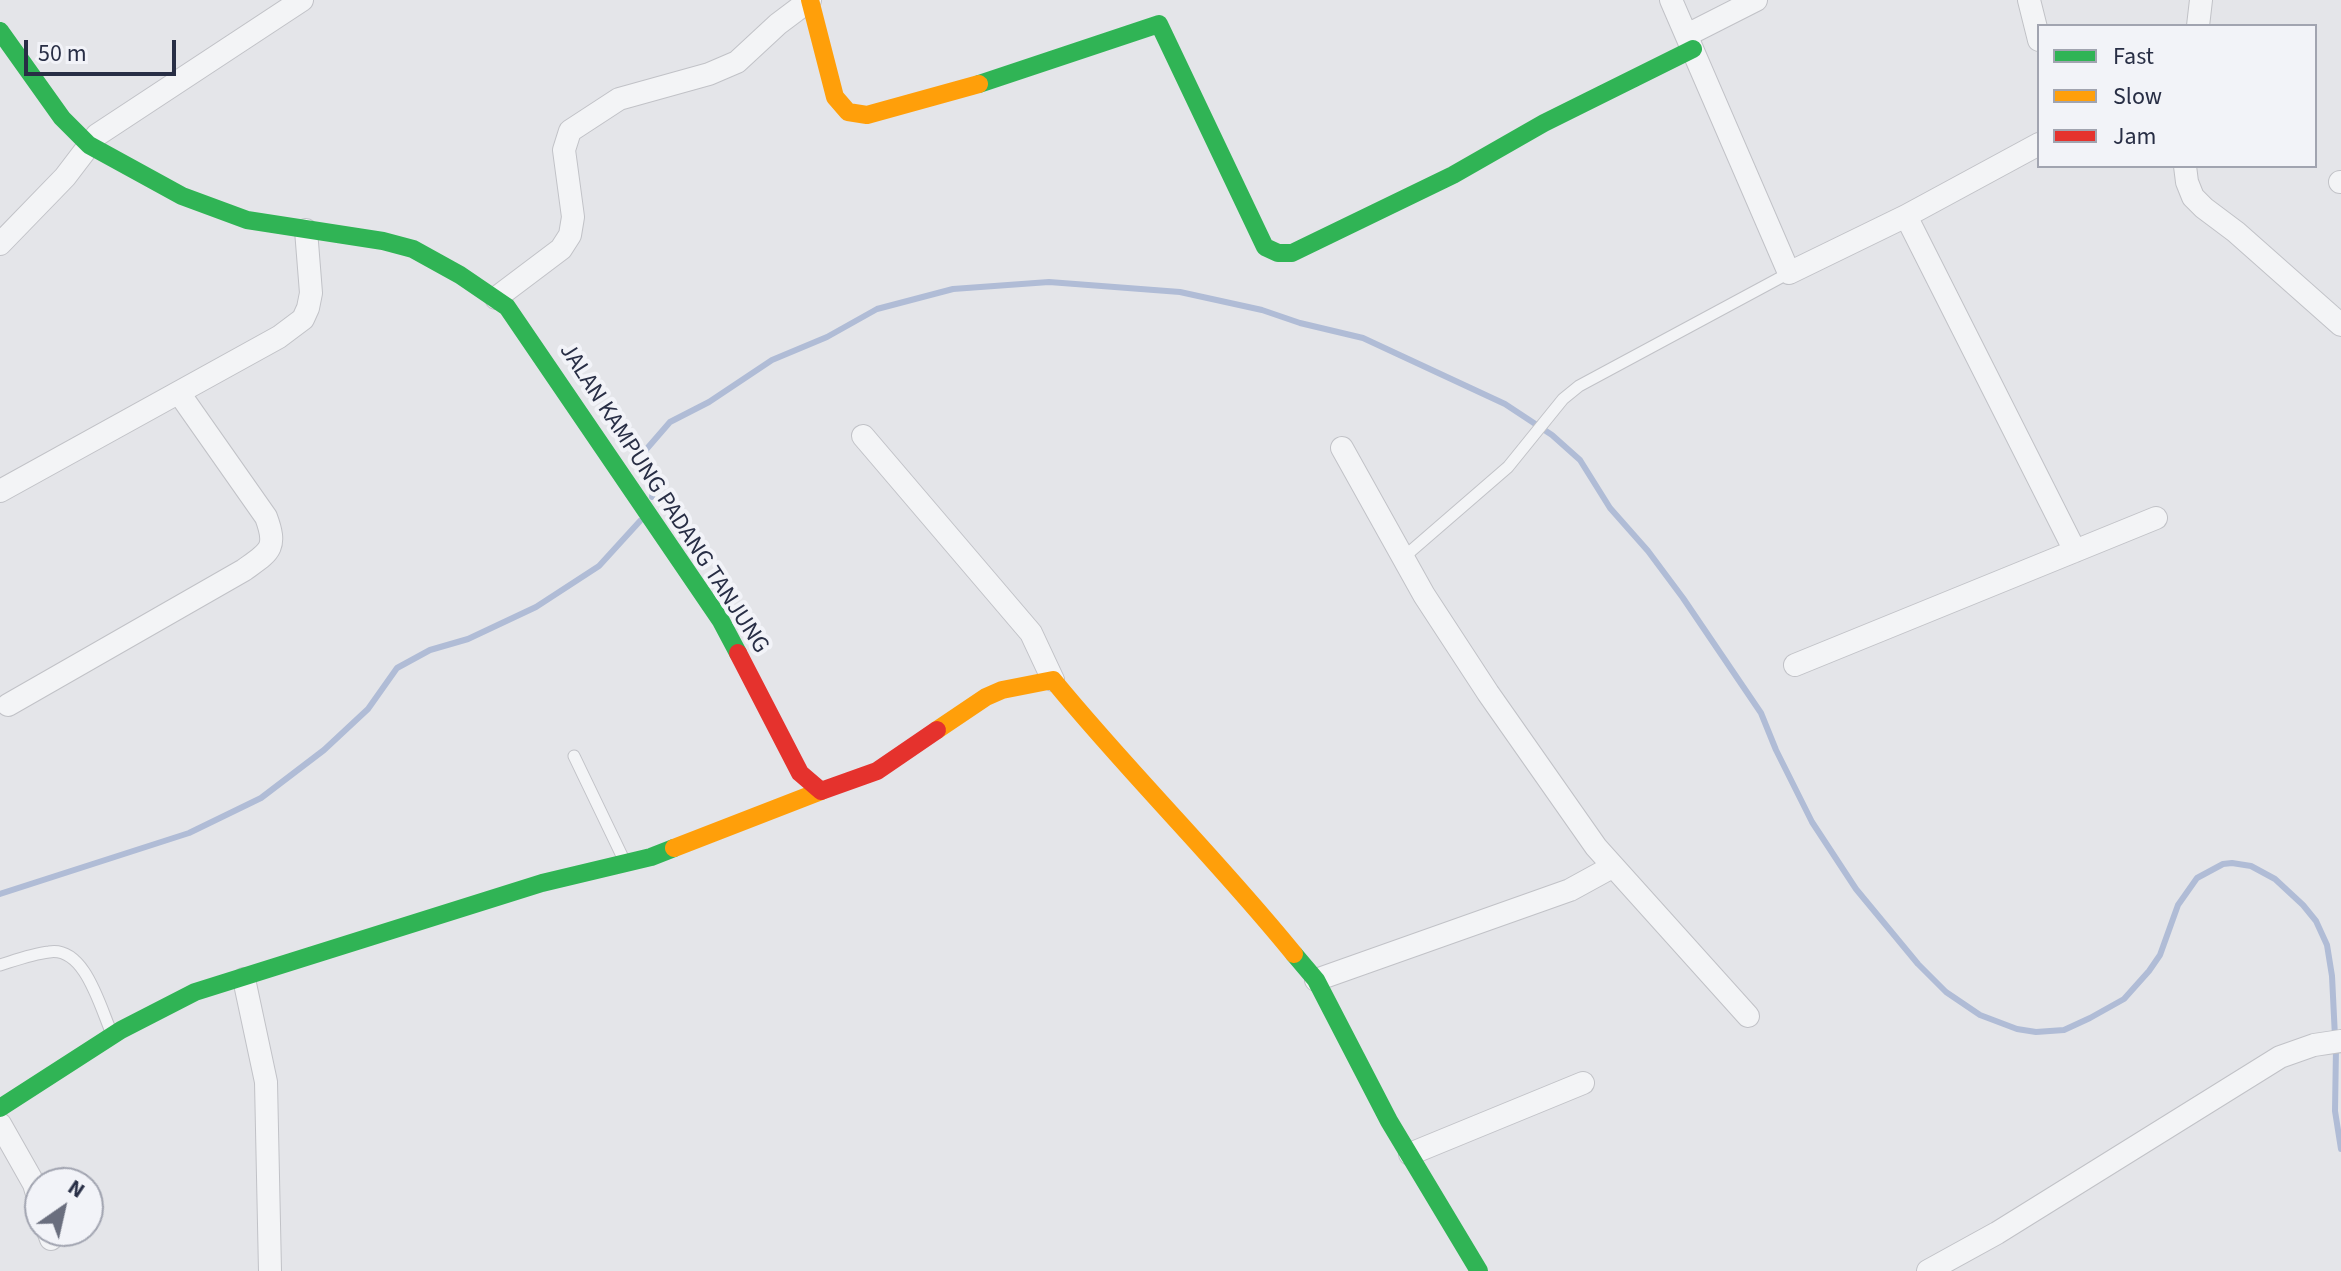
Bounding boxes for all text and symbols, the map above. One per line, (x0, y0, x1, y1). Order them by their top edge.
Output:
scale bar (28, 24, 180, 74)
legend (2037, 24, 2317, 168)
text: 50 m (38, 36, 87, 71)
text: Fast (2113, 39, 2154, 74)
text: Slow (2113, 79, 2162, 114)
text: Jam (2113, 119, 2157, 154)
street label: JALAN KAMPUNG PADANG TANJUNG (552, 339, 774, 659)
north arrow (24, 1167, 104, 1247)
text: N (61, 1171, 91, 1206)

